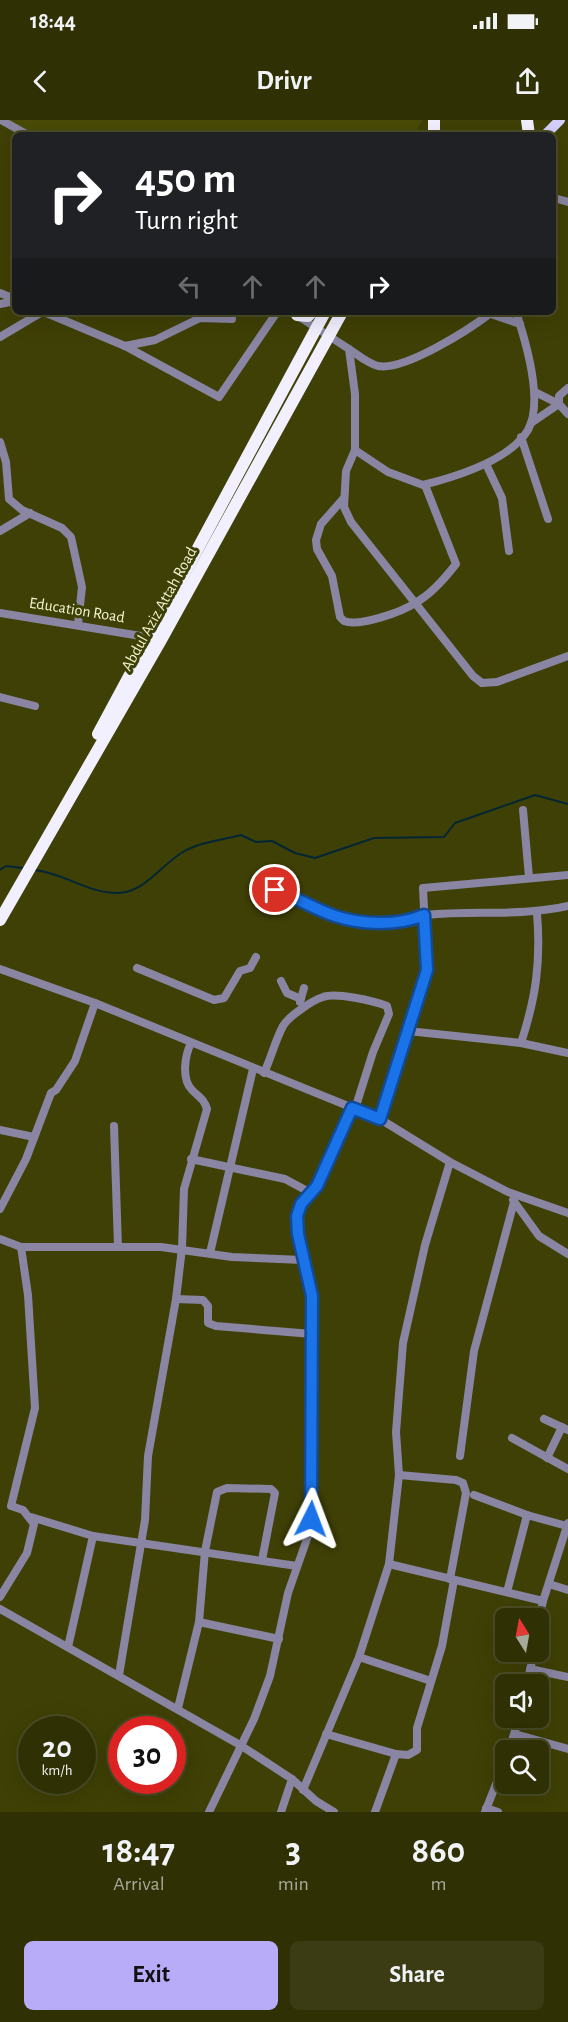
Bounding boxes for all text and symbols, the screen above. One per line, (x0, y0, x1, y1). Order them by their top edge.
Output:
text: 18:44 (30, 10, 76, 32)
icon: back (24, 65, 57, 98)
icon: share (511, 65, 544, 98)
text: Drivr (256, 67, 312, 94)
icon: right (36, 156, 114, 234)
text: 450 m (135, 158, 236, 200)
text: Turn right (135, 207, 238, 234)
icon: left (173, 270, 206, 303)
icon: ahead (236, 270, 269, 303)
icon: ahead (299, 270, 332, 303)
icon: right (362, 270, 395, 303)
street label: Abdul Aziz Attah Road (118, 544, 200, 674)
street label: Education Road (28, 595, 126, 625)
pin (249, 864, 300, 915)
icon: arrive (258, 873, 291, 906)
position arrow (279, 1487, 343, 1551)
north arrow (495, 1608, 549, 1662)
map controls (495, 1608, 549, 1794)
button: sound (495, 1674, 549, 1728)
speed limit sign: 30 (108, 1716, 186, 1794)
text: 20 (42, 1733, 72, 1763)
button: search (495, 1740, 549, 1794)
text: km/h (42, 1763, 72, 1778)
text: 18:47 (103, 1833, 175, 1869)
text: 3 (286, 1833, 301, 1869)
text: 860 (411, 1833, 465, 1869)
text: Arrival (113, 1874, 165, 1894)
text: min (278, 1874, 309, 1894)
text: m (430, 1874, 446, 1894)
button: Exit (24, 1941, 278, 2010)
button: Share (290, 1941, 544, 2010)

